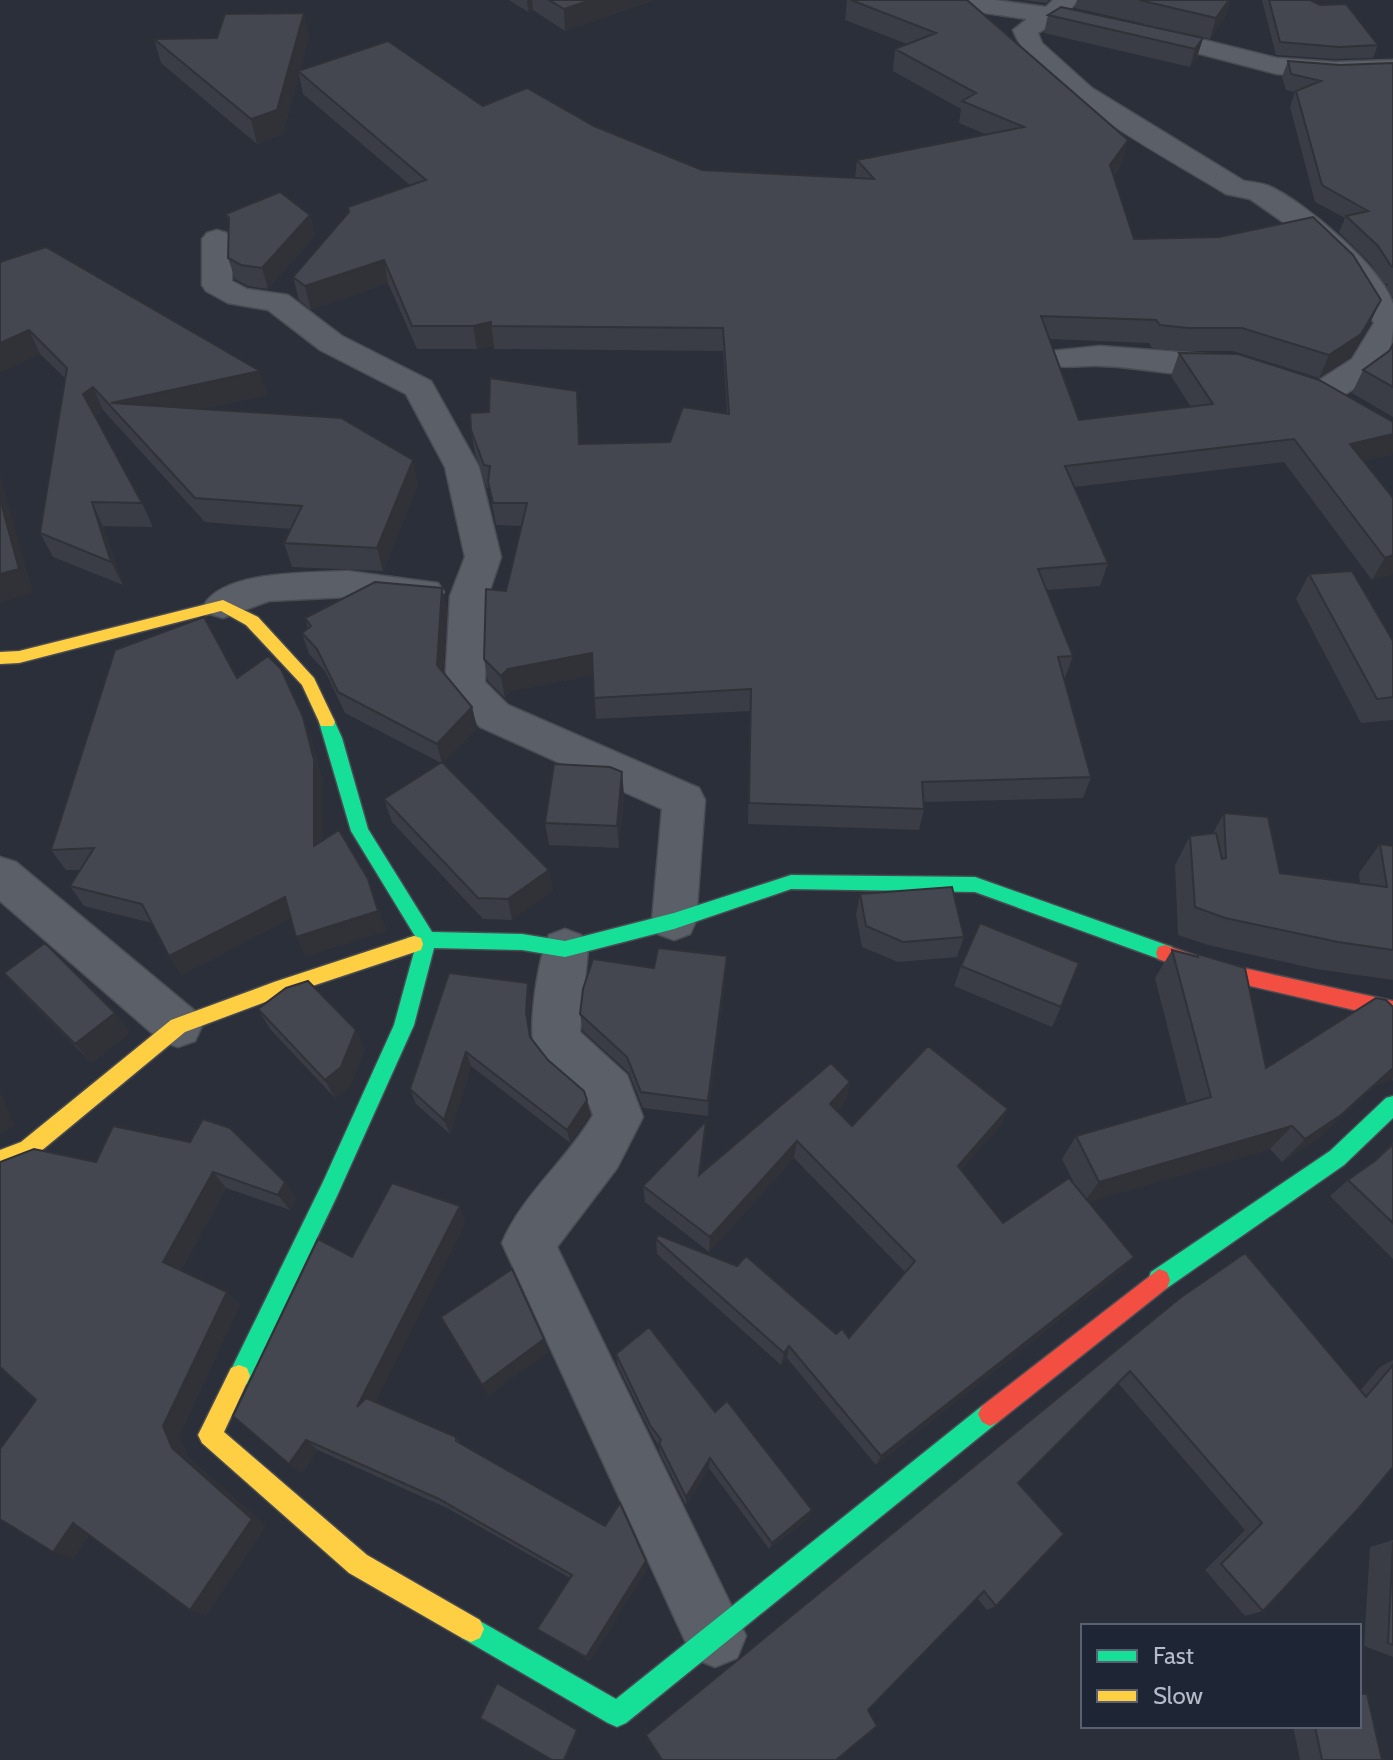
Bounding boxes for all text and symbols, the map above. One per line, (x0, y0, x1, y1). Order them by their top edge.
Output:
legend (1081, 1624, 1361, 1728)
text: Fast (1153, 1641, 1194, 1670)
text: Slow (1153, 1681, 1203, 1710)

